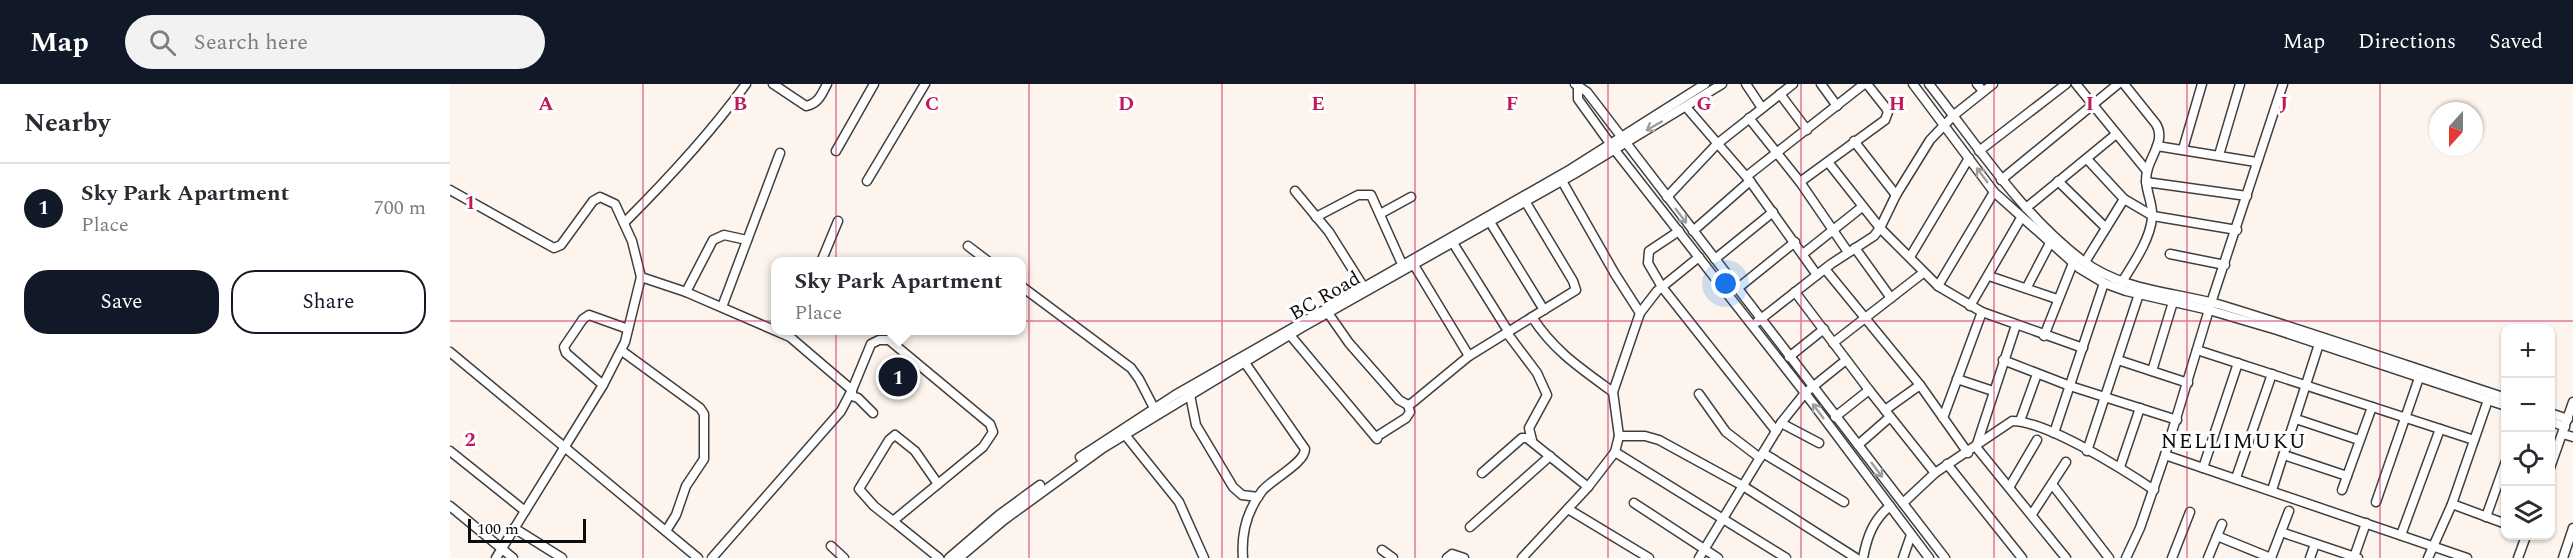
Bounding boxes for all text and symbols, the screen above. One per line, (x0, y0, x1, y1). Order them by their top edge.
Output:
search box (125, 15, 545, 69)
text: Map (30, 21, 89, 64)
icon: search (146, 26, 179, 59)
text: Search here (194, 26, 308, 59)
text: Map (2283, 26, 2325, 58)
text: Directions (2358, 26, 2456, 58)
text: Saved (2489, 26, 2543, 58)
text: A (538, 89, 554, 119)
text: B (733, 89, 747, 119)
text: C (925, 89, 939, 119)
text: D (1118, 89, 1134, 119)
text: E (1311, 89, 1325, 119)
text: F (1506, 89, 1518, 119)
text: G (1696, 89, 1712, 119)
text: H (1889, 89, 1905, 119)
text: I (2086, 89, 2094, 119)
text: J (2280, 89, 2288, 119)
north arrow (2429, 102, 2483, 156)
text: Nearby (24, 103, 110, 143)
one-way arrow (1646, 120, 1663, 132)
one-way arrow (1976, 168, 1989, 184)
text: Sky Park Apartment (81, 177, 289, 210)
text: 1 (464, 188, 476, 218)
text: 1 (38, 193, 49, 223)
text: 700 m (374, 193, 426, 223)
one-way arrow (1675, 207, 1687, 223)
text: Place (81, 210, 129, 240)
popup (771, 257, 1026, 335)
street label: BC Road (1284, 264, 1366, 328)
text: Sky Park Apartment (794, 265, 1003, 298)
your location (1711, 269, 1740, 298)
button: Save (24, 270, 219, 334)
button: Share (231, 270, 426, 334)
text: Place (794, 298, 842, 328)
map controls (2501, 324, 2555, 540)
button: + (2501, 324, 2555, 378)
pin: 1 (878, 354, 918, 400)
button: − (2501, 378, 2555, 432)
one-way arrow (1812, 403, 1824, 419)
text: 2 (464, 425, 476, 455)
district label: NELLIMUKU (2161, 426, 2307, 458)
button: locate (2501, 432, 2555, 486)
one-way arrow (1870, 462, 1883, 478)
button: layers (2501, 486, 2555, 540)
scale bar (468, 516, 586, 544)
text: 100 m (477, 517, 519, 541)

